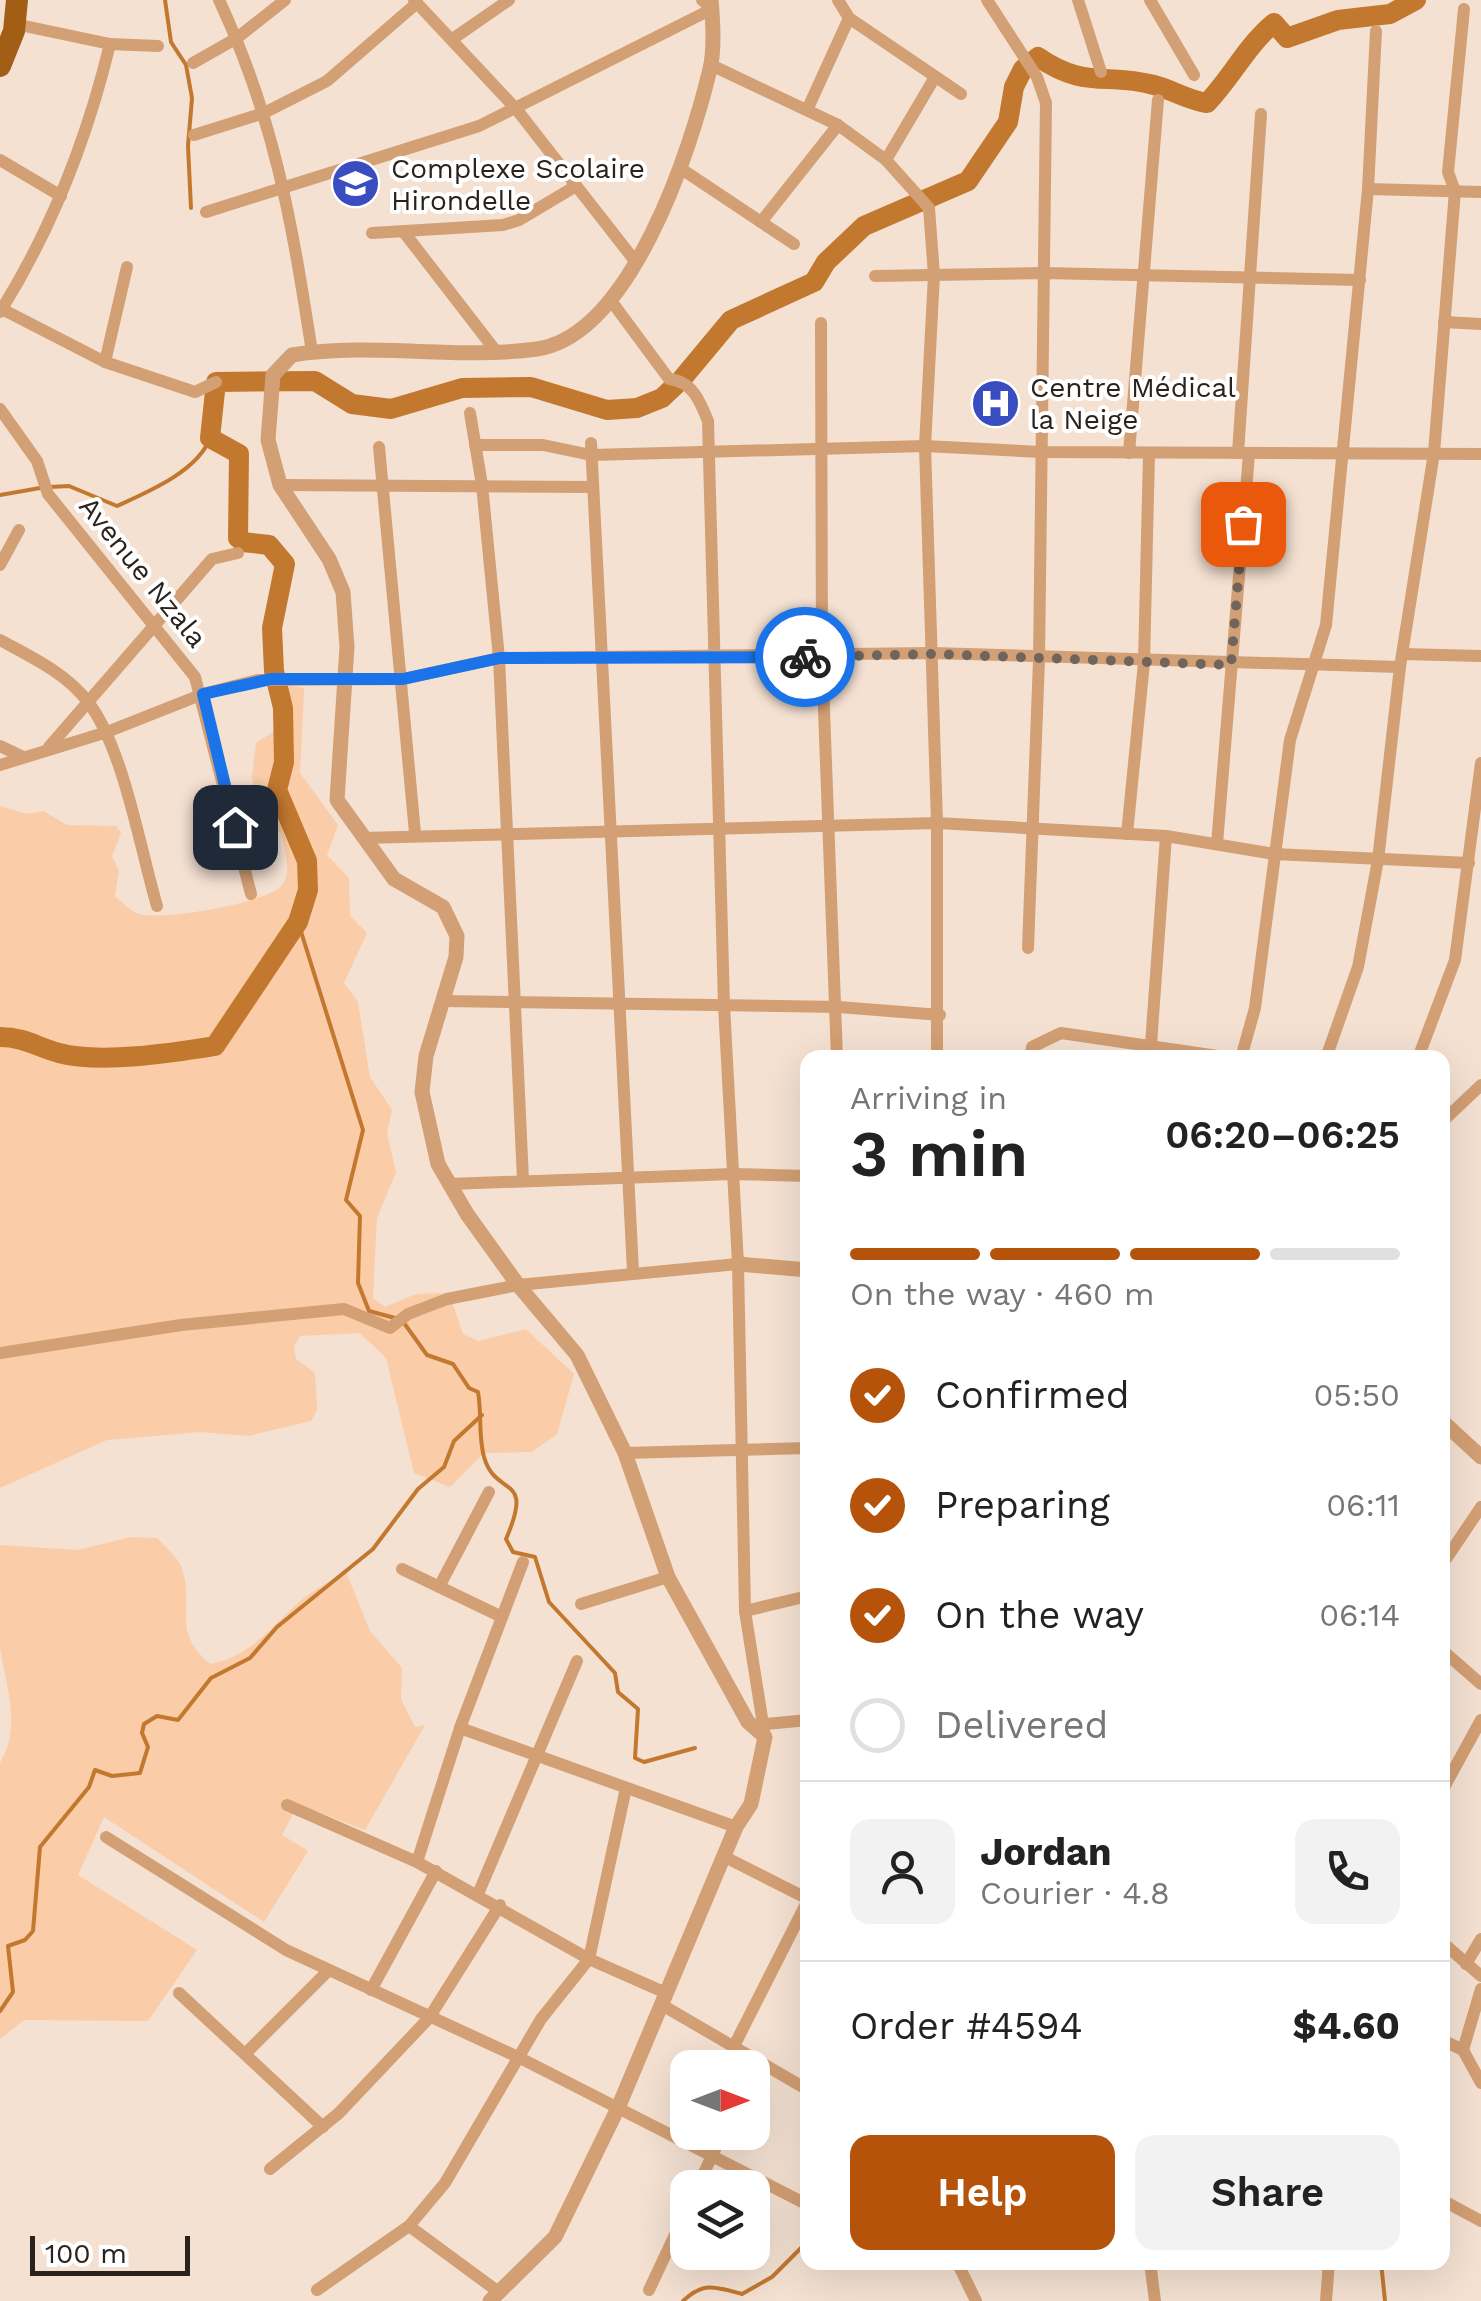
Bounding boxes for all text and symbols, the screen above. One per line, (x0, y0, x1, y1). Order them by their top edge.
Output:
place label: Complexe Scolaire Hirondelle (391, 152, 645, 217)
school or university icon: Complexe Scolaire Hirondelle (330, 158, 382, 210)
place label: Centre Médical la Neige (1030, 371, 1236, 436)
hospital icon: Centre Médical la Neige (969, 377, 1021, 429)
pin (1201, 482, 1286, 567)
street label: Avenue Nzala (72, 490, 214, 654)
icon: bag (1216, 497, 1271, 552)
courier (755, 607, 855, 707)
icon: bike (778, 630, 833, 685)
pin (193, 785, 278, 870)
icon: home (208, 800, 263, 855)
text: Arriving in (850, 1079, 1007, 1117)
text: 06:20–06:25 (1165, 1113, 1400, 1157)
text: 3 min (850, 1116, 1028, 1192)
text: On the way · 460 m (850, 1275, 1154, 1313)
icon: check (850, 1368, 905, 1423)
text: Confirmed (935, 1373, 1130, 1417)
text: 05:50 (1313, 1376, 1400, 1414)
icon: check (850, 1478, 905, 1533)
text: Preparing (935, 1483, 1110, 1527)
text: 06:11 (1326, 1486, 1400, 1524)
icon: check (850, 1588, 905, 1643)
text: On the way (935, 1593, 1144, 1637)
text: 06:14 (1319, 1596, 1400, 1634)
text: Delivered (935, 1703, 1108, 1747)
button: person (850, 1819, 955, 1924)
button: phone (1295, 1819, 1400, 1924)
text: Jordan (980, 1830, 1112, 1874)
text: Courier · 4.8 (980, 1874, 1170, 1912)
text: Order #4594 (850, 2004, 1083, 2048)
text: $4.60 (1293, 2004, 1400, 2048)
north arrow (670, 2050, 770, 2150)
map controls (670, 2050, 770, 2270)
button: Help (850, 2135, 1115, 2250)
button: Share (1135, 2135, 1400, 2250)
button: layers (670, 2170, 770, 2270)
scale bar (30, 2231, 190, 2276)
text: 100 m (45, 2237, 127, 2270)

